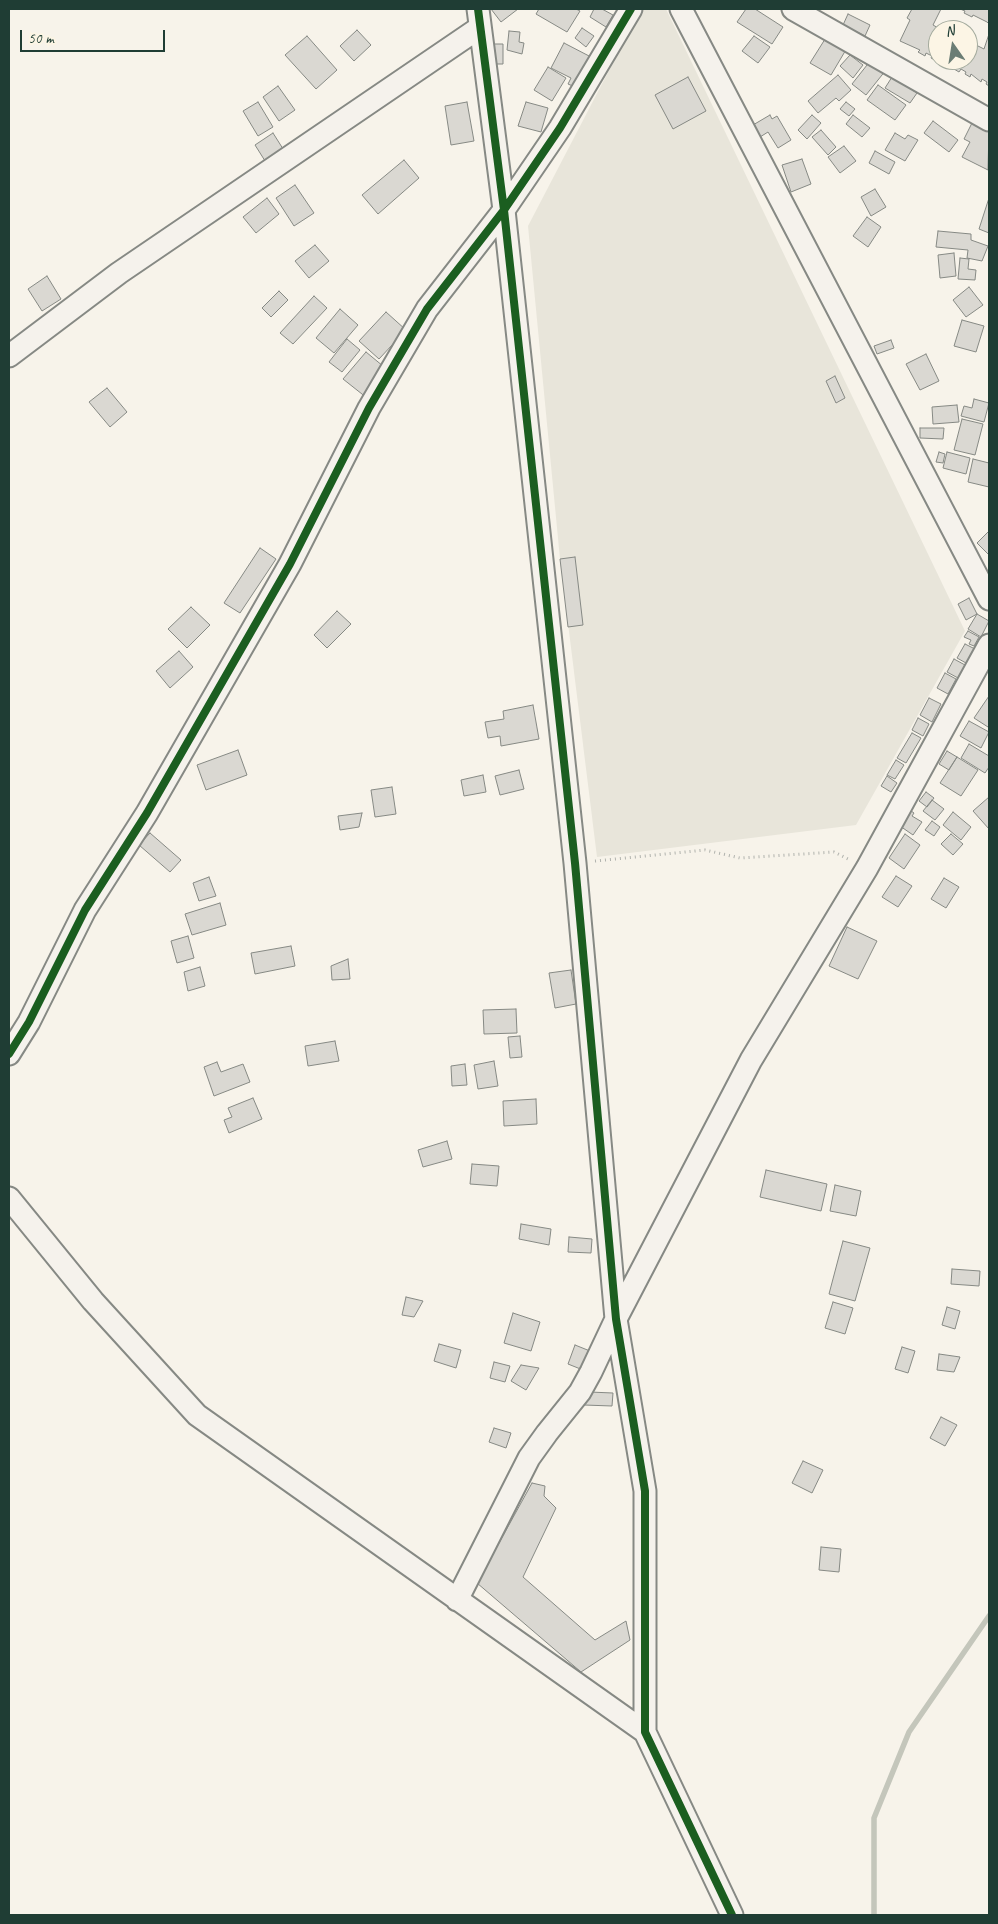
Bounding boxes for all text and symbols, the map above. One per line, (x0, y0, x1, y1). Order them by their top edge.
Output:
scale bar (22, 20, 168, 52)
north arrow (928, 20, 978, 70)
text: N (944, 22, 956, 40)
text: 50 m (28, 29, 54, 48)

